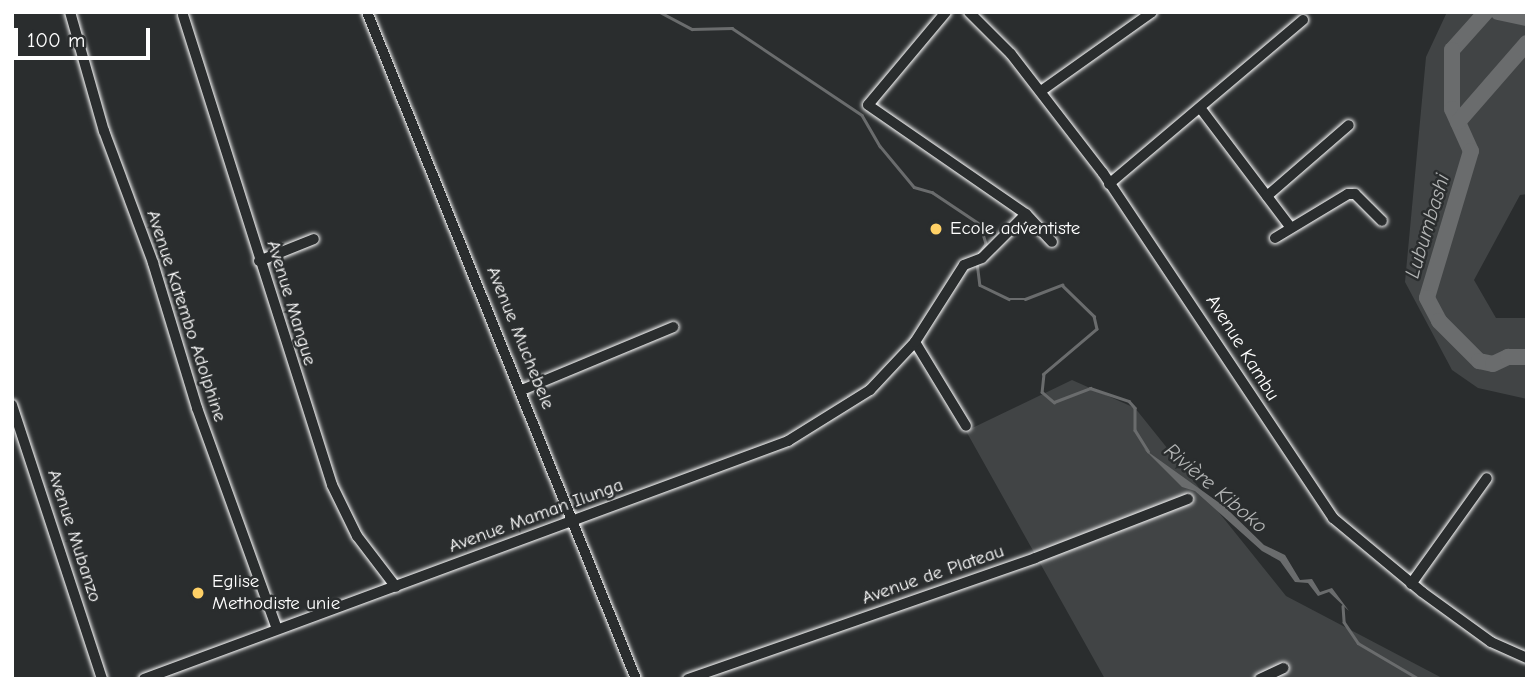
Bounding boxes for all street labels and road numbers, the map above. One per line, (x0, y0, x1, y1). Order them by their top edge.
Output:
street label: Avenue Katembo Adolphine (141, 207, 231, 425)
street label: Avenue Mangue (261, 238, 321, 368)
street label: Avenue Muchebele (481, 263, 559, 413)
street label: Avenue Kambu (1200, 291, 1284, 405)
street label: Avenue Mubanzo (42, 467, 106, 605)
street label: Avenue Maman Ilunga (446, 474, 626, 558)
street label: Avenue de Plateau (859, 540, 1007, 610)

